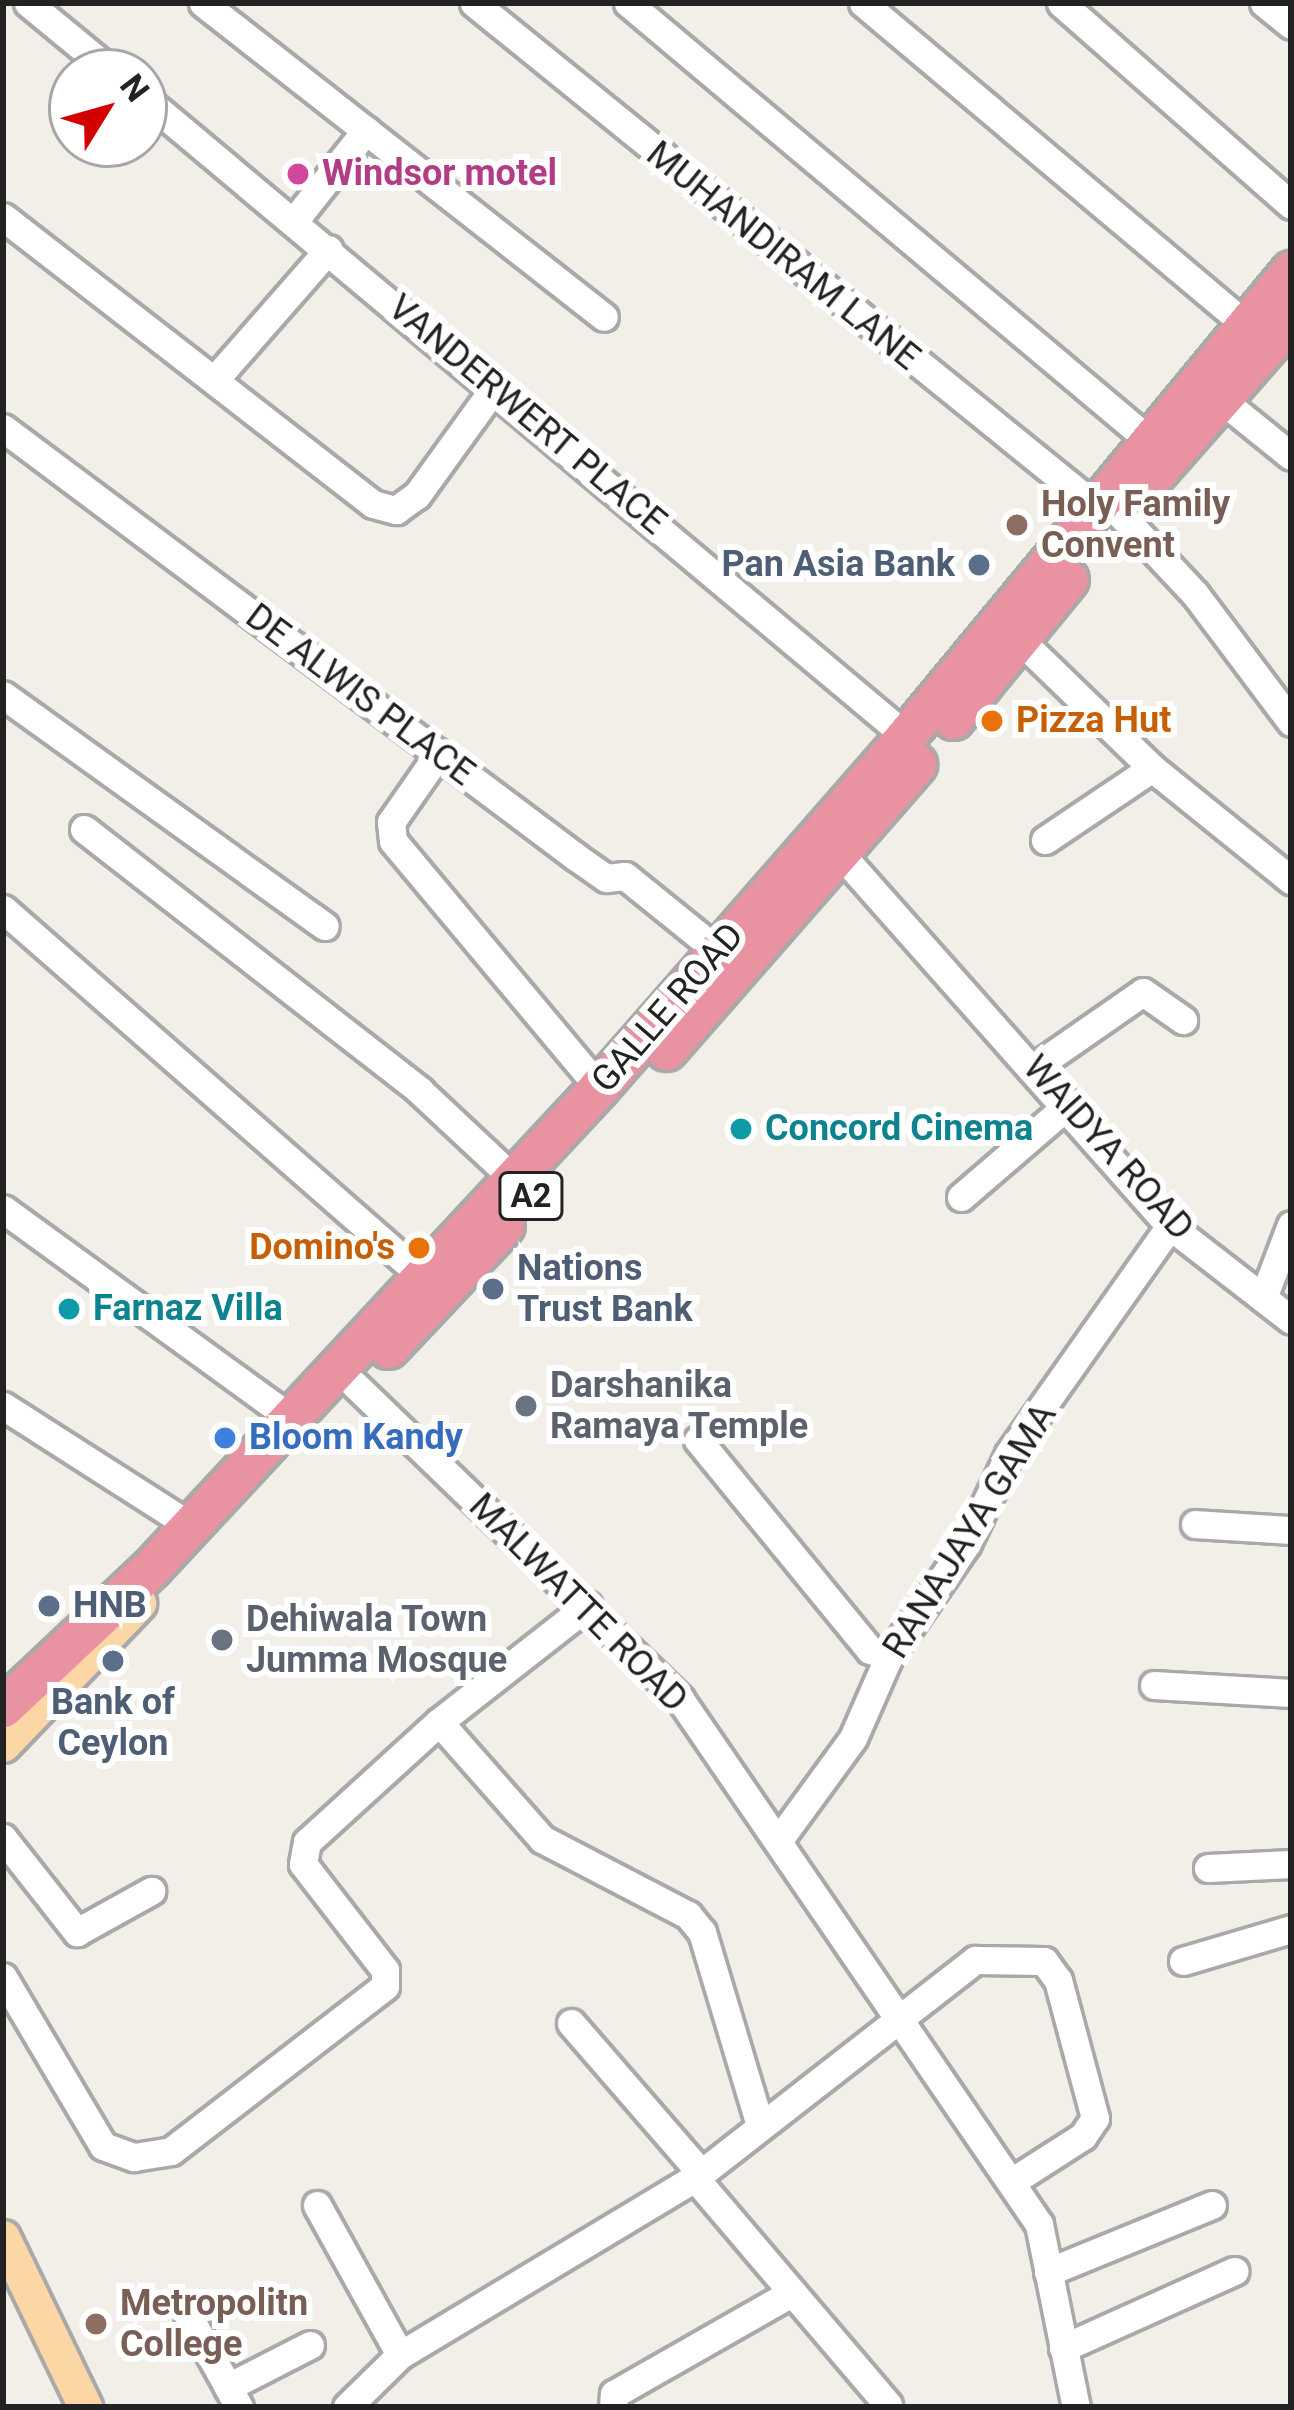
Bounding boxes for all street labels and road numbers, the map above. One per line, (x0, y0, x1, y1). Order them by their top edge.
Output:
street label: MUHANDIRAM LANE (638, 133, 928, 379)
street label: VANDERWERT PLACE (379, 286, 675, 544)
street label: DE ALWIS PLACE (237, 595, 483, 795)
street label: GALLE ROAD (583, 915, 753, 1101)
street label: WAIDYA ROAD (1014, 1047, 1202, 1249)
road number: A2 (498, 1169, 564, 1223)
street label: RANAJAYA GAMA (874, 1396, 1066, 1666)
street label: MALWATTE ROAD (460, 1485, 696, 1721)

